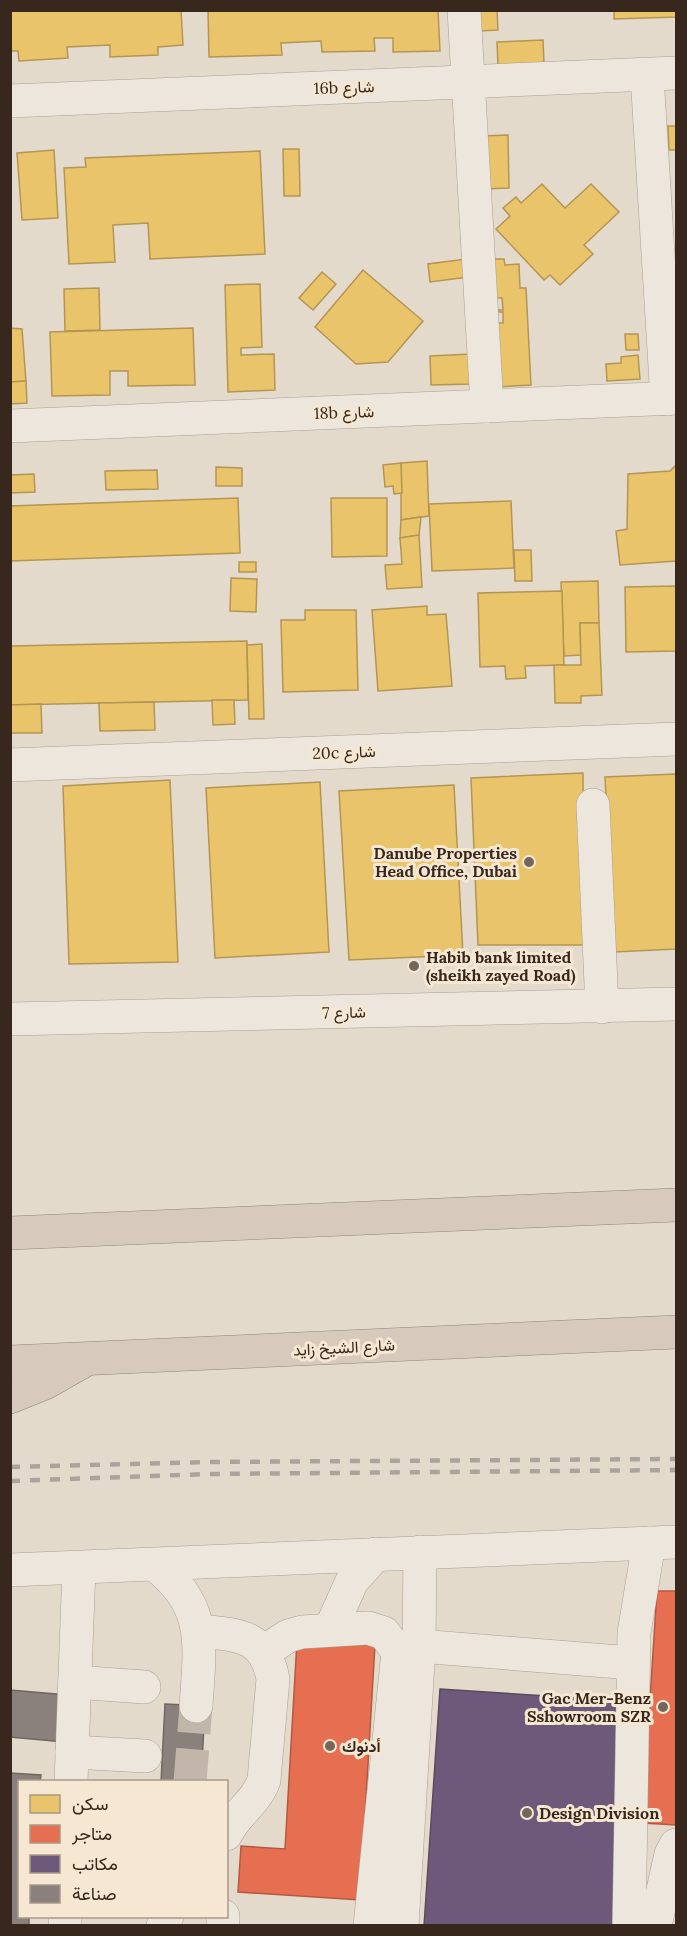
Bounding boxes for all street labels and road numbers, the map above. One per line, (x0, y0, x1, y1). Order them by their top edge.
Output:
street label: 16b شارع (313, 76, 375, 100)
street label: 18b شارع (313, 401, 375, 425)
street label: 20c شارع (312, 741, 376, 765)
street label: شارع 7 (322, 1002, 366, 1024)
street label: شارع الشيخ زايد (293, 1334, 395, 1362)

